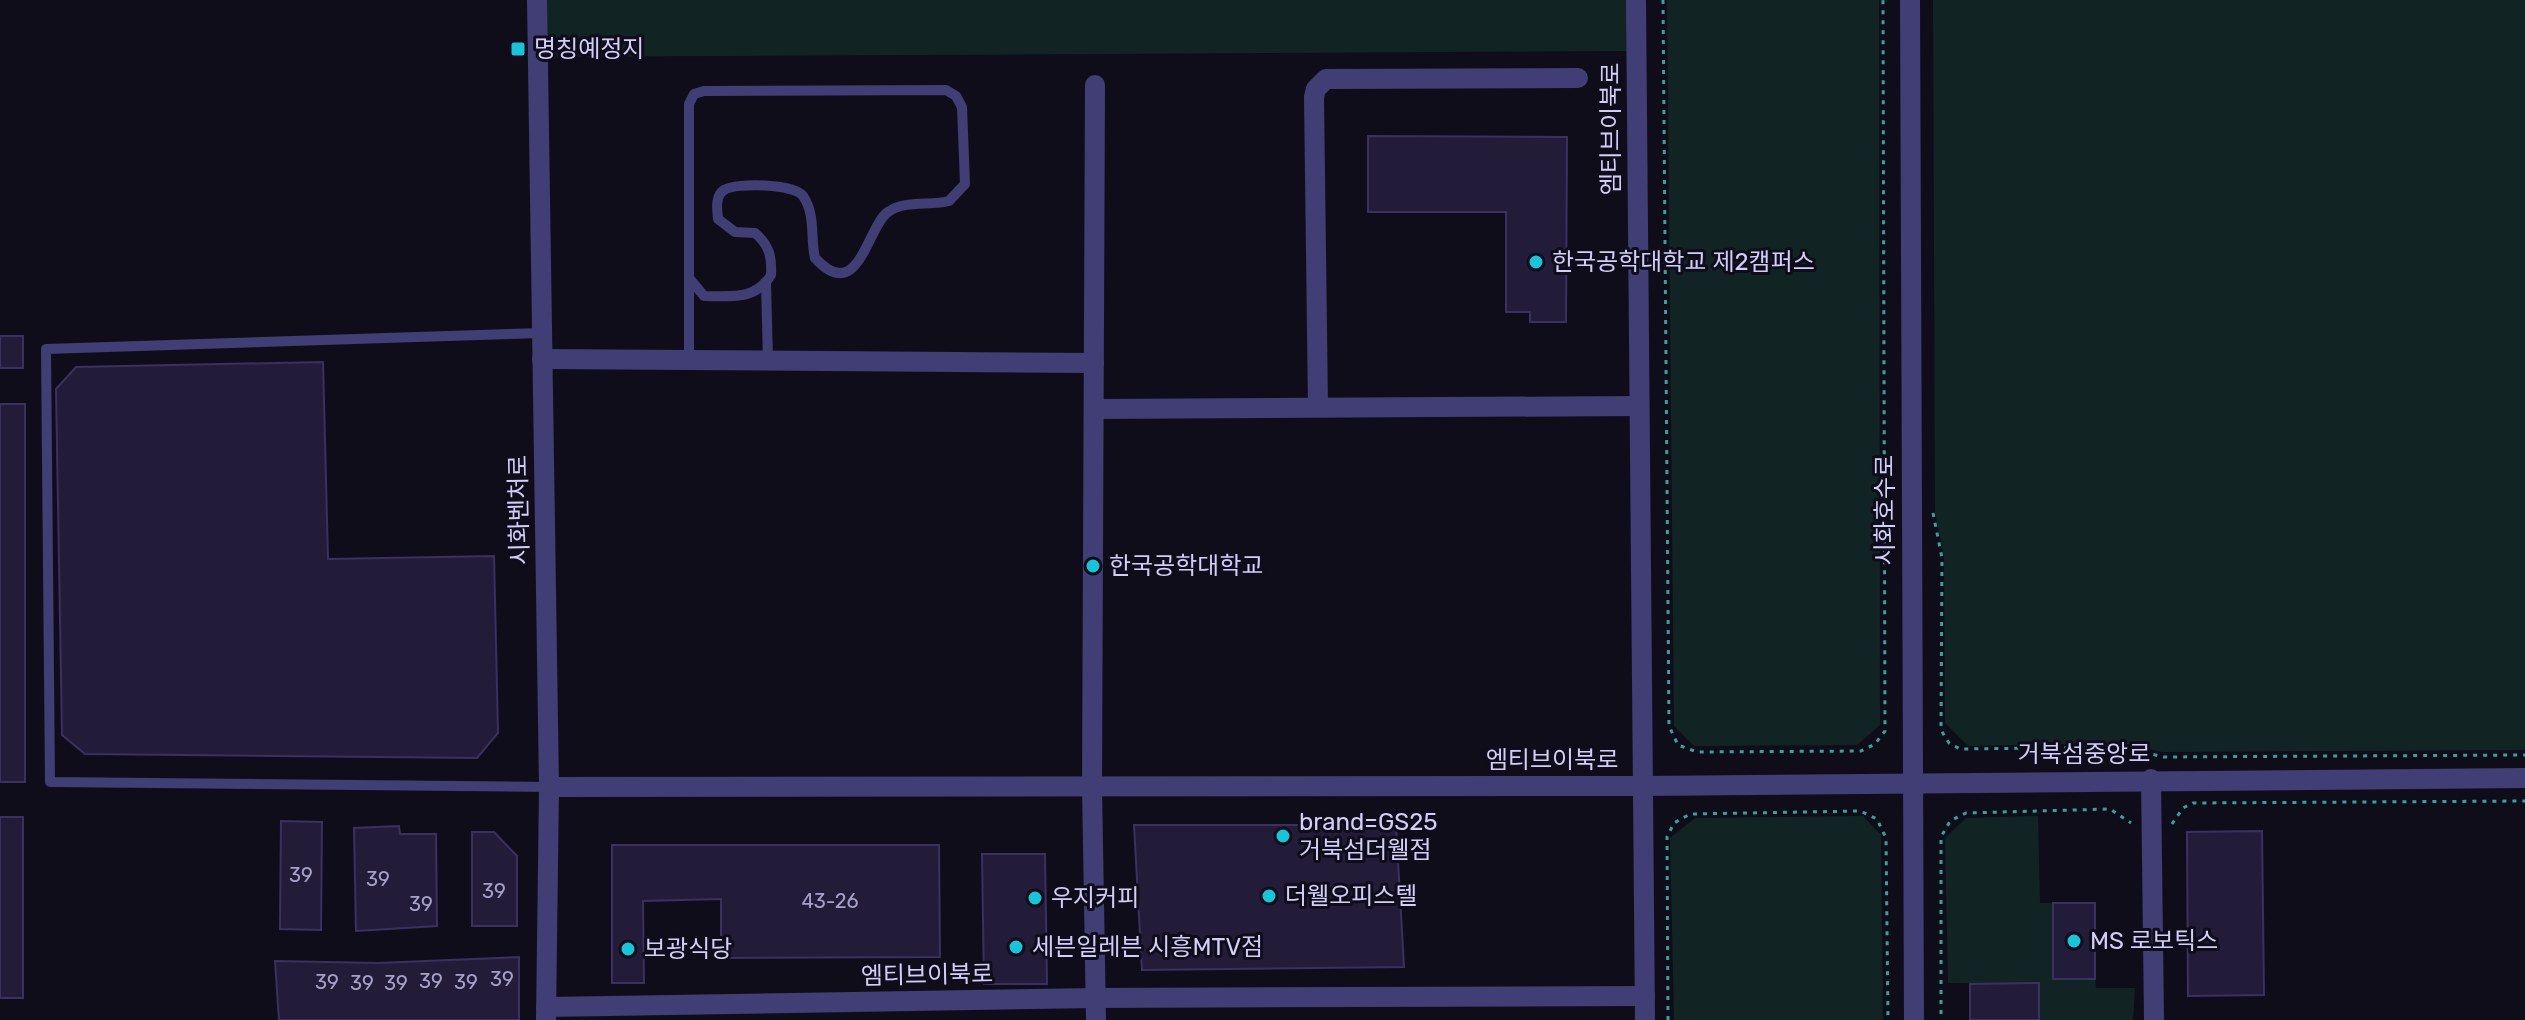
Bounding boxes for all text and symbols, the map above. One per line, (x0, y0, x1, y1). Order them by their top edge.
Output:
place label: 명칭예정지 (534, 35, 644, 63)
marker: 명칭예정지 (509, 40, 527, 58)
street label: 엠티브이북로 (1597, 63, 1625, 195)
place label: 한국공학대학교 제2캠퍼스 (1552, 248, 1815, 276)
marker: 한국공학대학교 제2캠퍼스 (1527, 253, 1545, 271)
street label: 시화벤처로 (504, 455, 534, 565)
street label: 시화호수로 (1871, 455, 1899, 565)
place label: 한국공학대학교 (1109, 552, 1264, 580)
marker: 한국공학대학교 (1084, 557, 1102, 575)
street label: 거북섬중앙로 (2018, 740, 2150, 768)
street label: 엠티브이북로 (1486, 746, 1618, 774)
place label: brand=GS25 거북섬더웰점 (1299, 808, 1438, 864)
marker: brand=GS25 거북섬더웰점 (1274, 827, 1292, 845)
house number: 39 (289, 863, 313, 887)
house number: 39 (366, 867, 390, 891)
house number: 39 (482, 879, 506, 903)
place label: 더웰오피스텔 (1285, 882, 1417, 910)
place label: 우지커피 (1051, 884, 1139, 912)
marker: 더웰오피스텔 (1260, 887, 1278, 905)
house number: 43-26 (801, 889, 859, 913)
marker: 우지커피 (1026, 889, 1044, 907)
house number: 39 (409, 892, 433, 916)
place label: MS 로보틱스 (2090, 927, 2218, 955)
marker: MS 로보틱스 (2065, 932, 2083, 950)
place label: 세븐일레븐 시흥MTV점 (1032, 933, 1263, 961)
place label: 보광식당 (644, 935, 732, 963)
marker: 세븐일레븐 시흥MTV점 (1007, 938, 1025, 956)
marker: 보광식당 (619, 940, 637, 958)
street label: 엠티브이북로 (861, 960, 993, 990)
house number: 39 (490, 967, 514, 991)
house number: 39 (419, 969, 443, 993)
house number: 39 (315, 970, 339, 994)
house number: 39 (454, 970, 478, 994)
house number: 39 (350, 971, 374, 995)
house number: 39 (384, 971, 408, 995)

